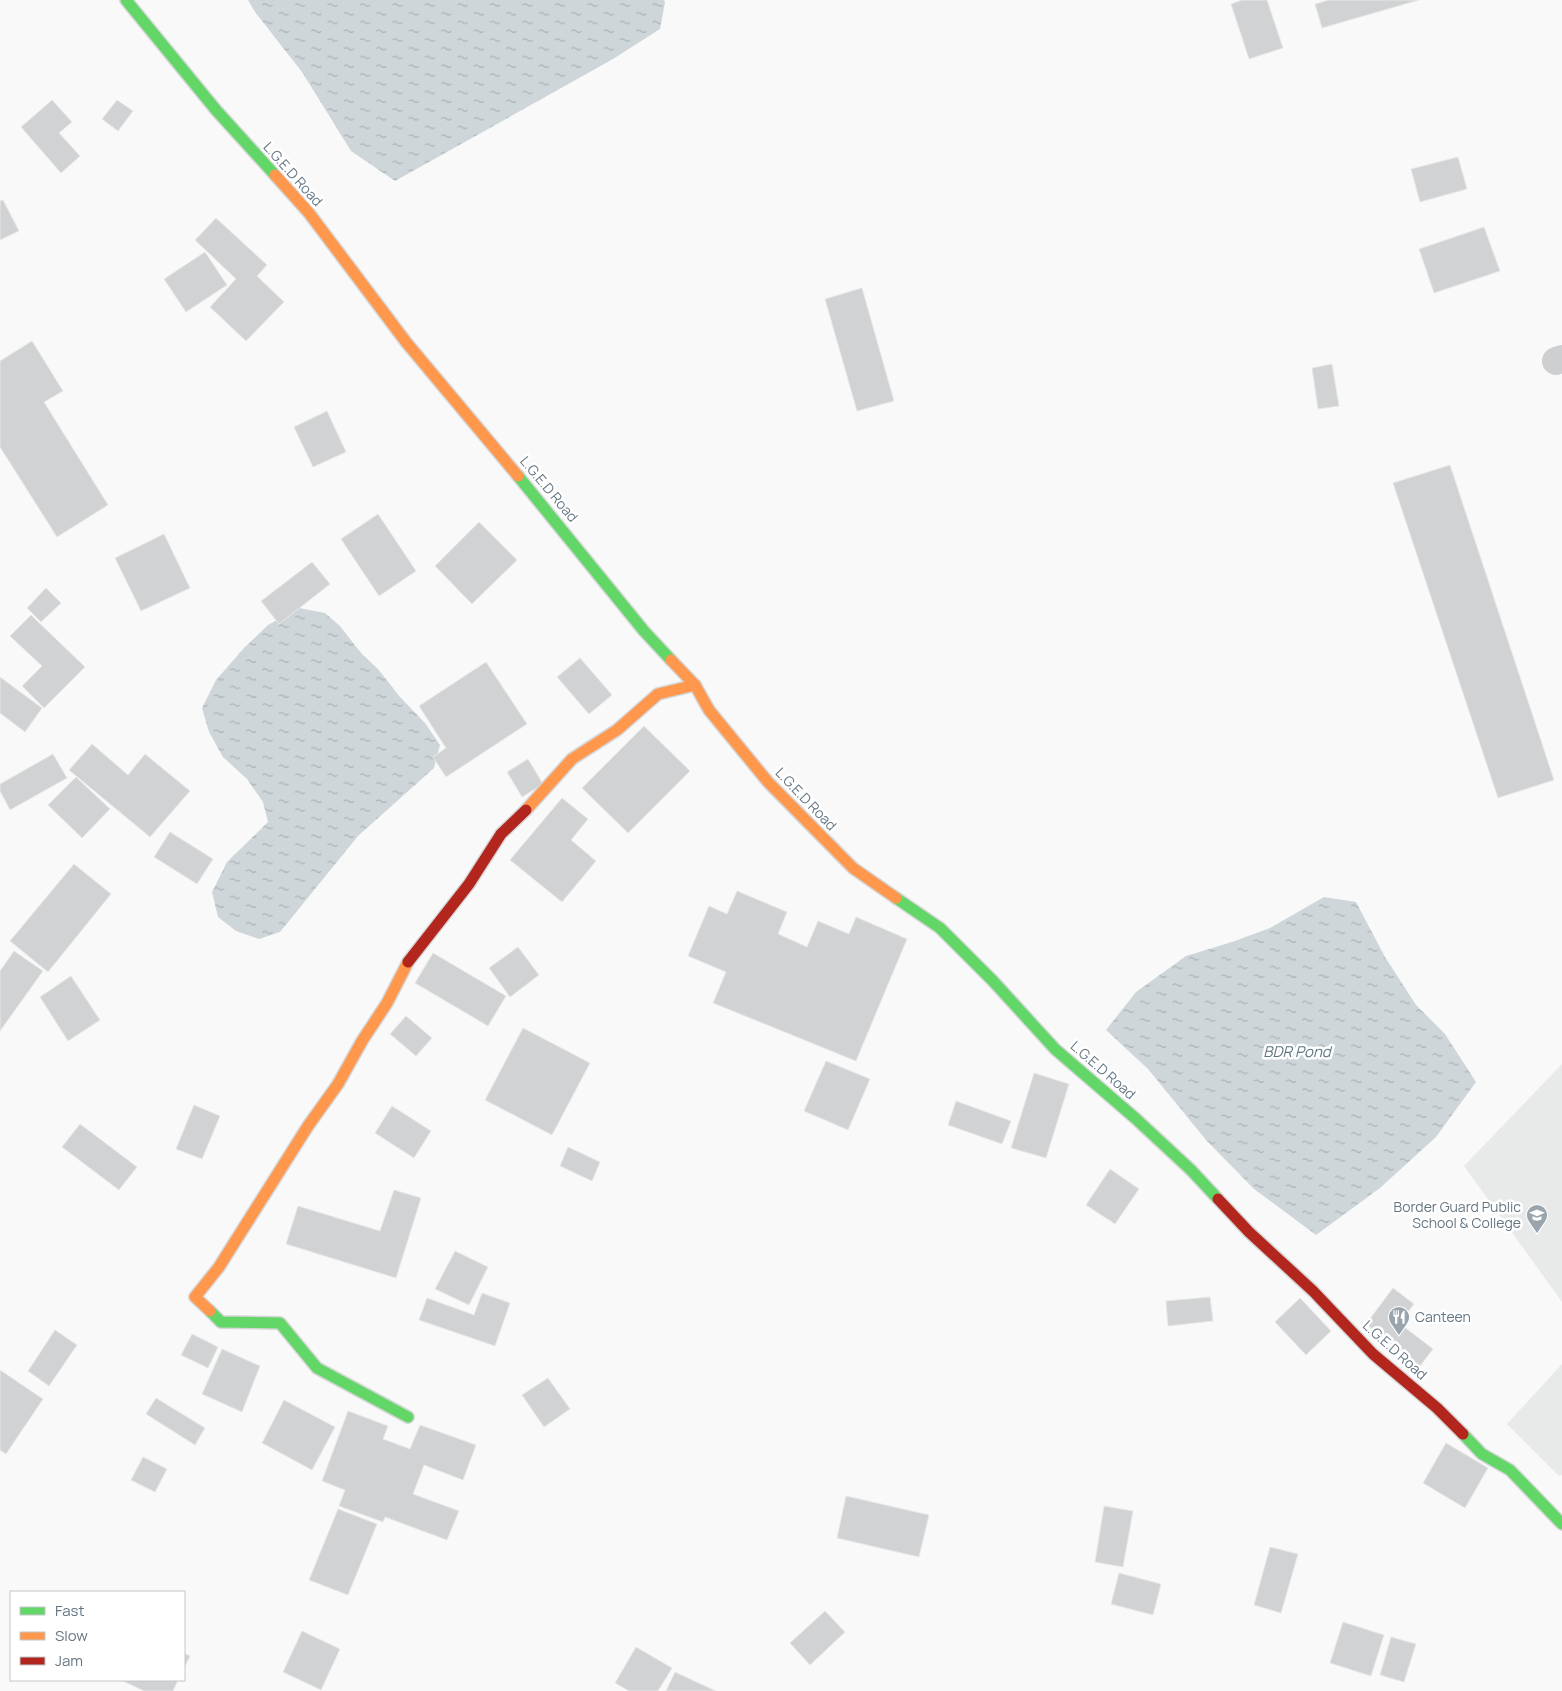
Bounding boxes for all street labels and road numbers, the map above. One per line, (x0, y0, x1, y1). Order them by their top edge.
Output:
street label: L.G.E.D Road (259, 137, 327, 210)
street label: L.G.E.D Road (516, 452, 582, 526)
street label: L.G.E.D Road (772, 763, 841, 834)
street label: L.G.E.D Road (1067, 1036, 1140, 1103)
street label: L.G.E.D Road (1359, 1316, 1432, 1384)

